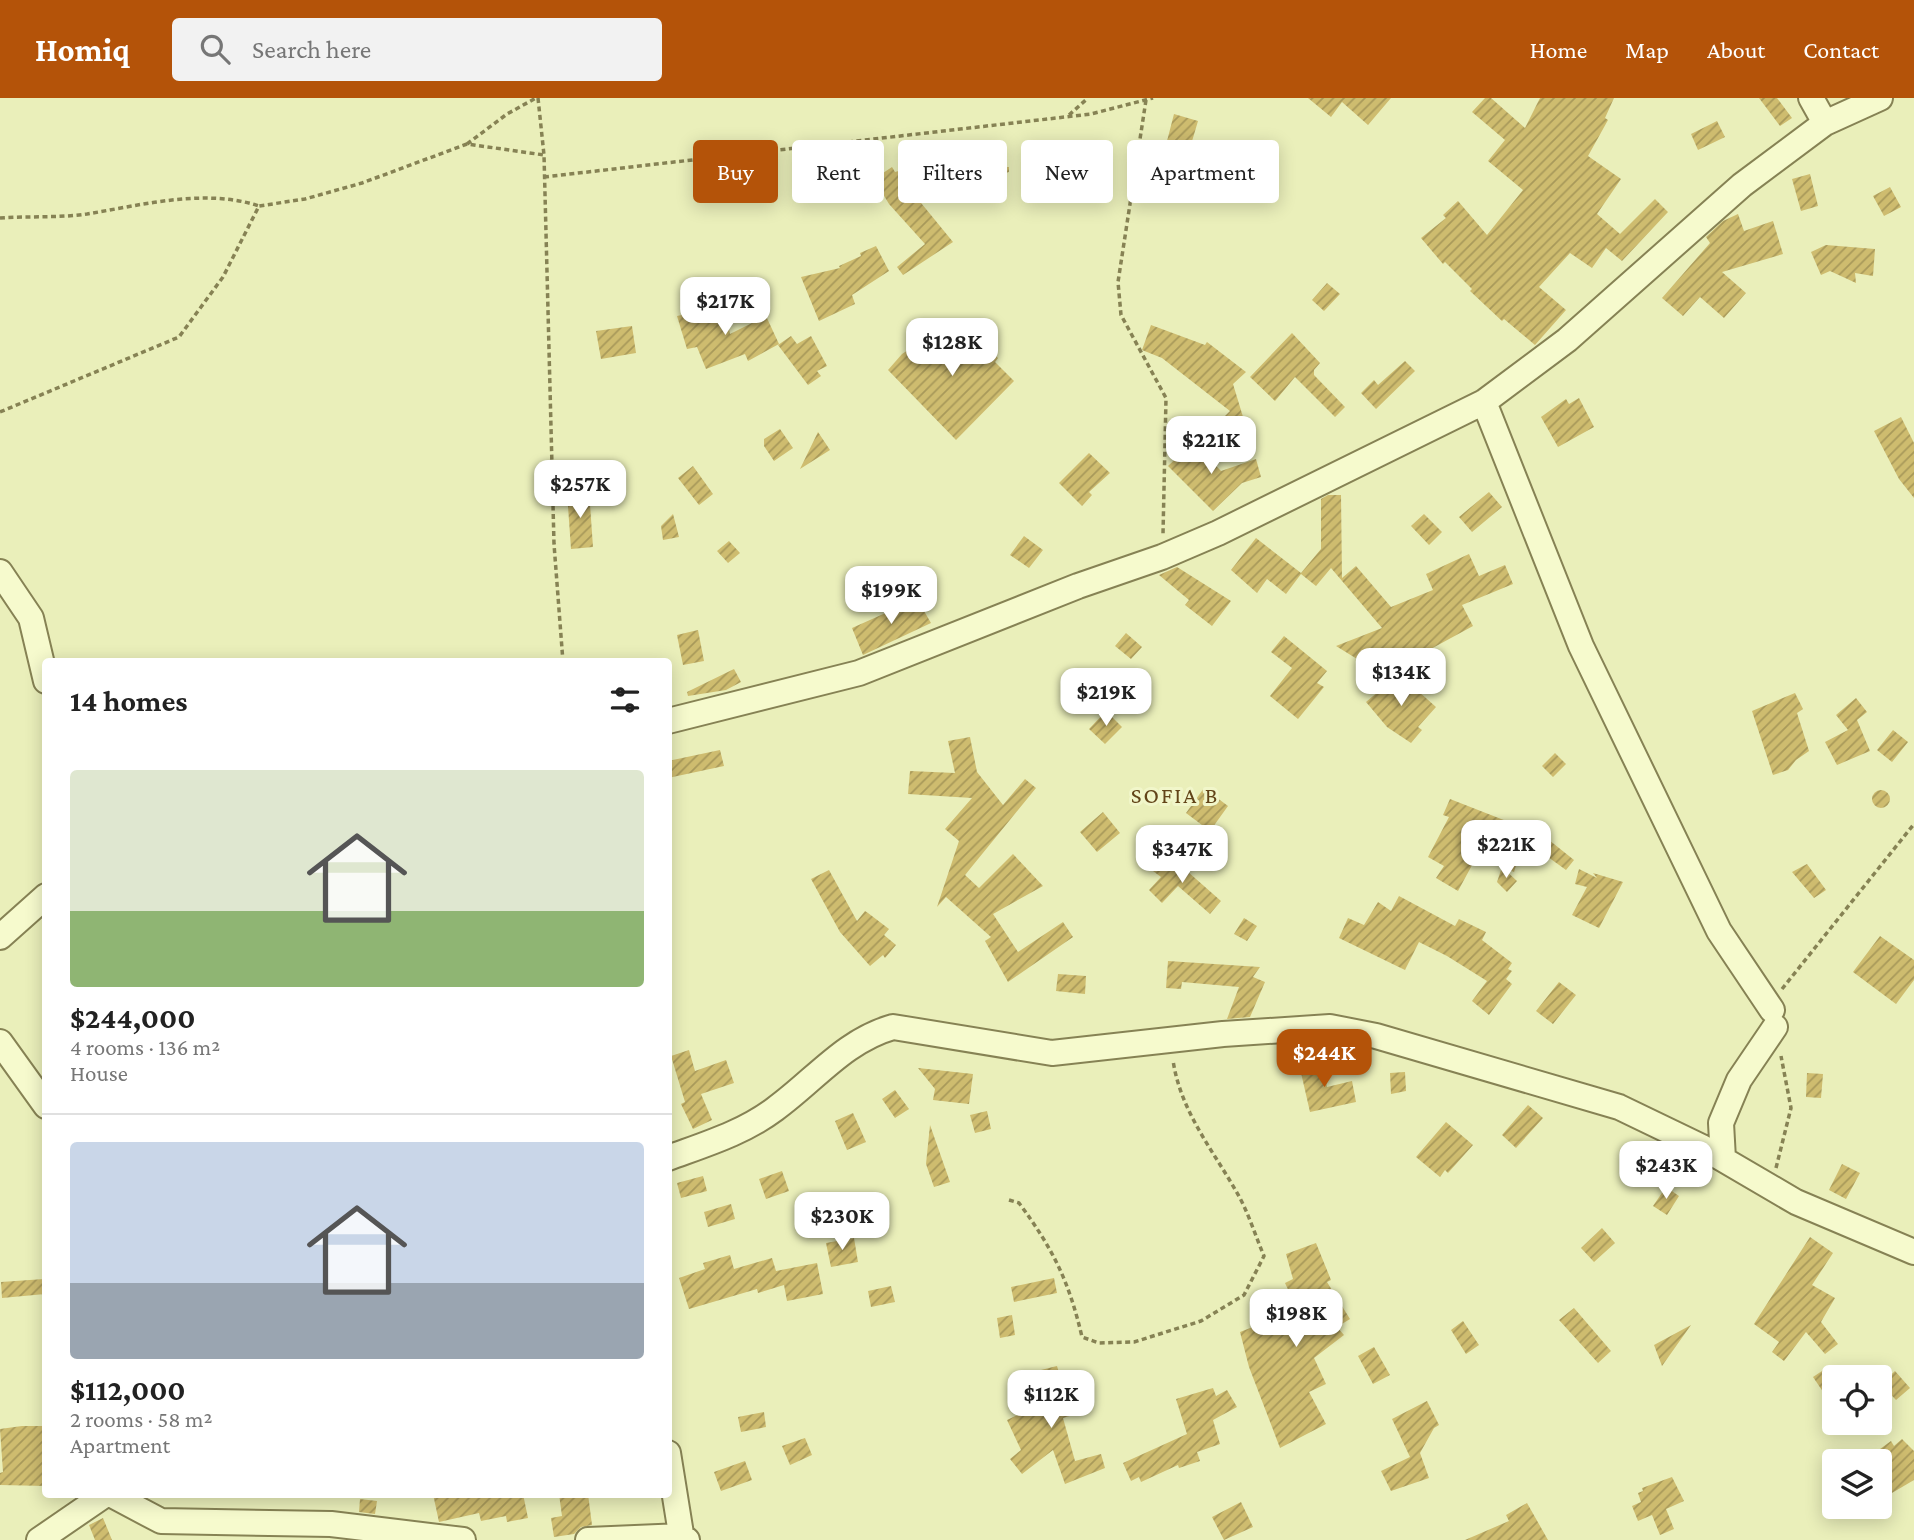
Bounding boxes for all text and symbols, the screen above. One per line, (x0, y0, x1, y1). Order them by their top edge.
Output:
search box (172, 18, 662, 81)
icon: search (196, 30, 234, 68)
text: Homiq (35, 31, 130, 68)
text: Search here (252, 35, 371, 64)
text: Home (1530, 36, 1587, 63)
text: Map (1625, 36, 1669, 63)
text: About (1707, 36, 1765, 63)
text: Contact (1803, 36, 1879, 63)
chip: Buy (693, 140, 778, 203)
chip: Rent (792, 140, 884, 203)
chip: Filters (898, 140, 1007, 203)
chip: New (1021, 140, 1113, 203)
chip: Apartment (1127, 140, 1279, 203)
pin: $217K (676, 278, 774, 337)
text: $217K (696, 287, 754, 313)
pin: $128K (903, 318, 1001, 378)
text: $128K (922, 328, 982, 354)
pin: $221K (1162, 416, 1260, 476)
text: $221K (1182, 426, 1240, 452)
pin: $257K (531, 460, 629, 520)
text: $257K (550, 470, 610, 496)
pin: $199K (842, 566, 940, 626)
text: $199K (861, 576, 921, 602)
pin: $134K (1352, 648, 1450, 708)
text: $134K (1372, 658, 1430, 684)
pin: $219K (1057, 668, 1155, 728)
text: $219K (1076, 678, 1136, 704)
icon: filters (606, 681, 644, 719)
text: 14 homes (70, 684, 188, 717)
district label: SOFIA B (1131, 782, 1219, 808)
icon: home (294, 815, 420, 941)
pin: $221K (1457, 820, 1555, 880)
pin: $347K (1133, 826, 1231, 885)
text: $221K (1477, 830, 1535, 856)
text: $347K (1152, 835, 1212, 861)
text: $244,000 (70, 1001, 195, 1034)
pin: $244K (1275, 1030, 1373, 1089)
text: 4 rooms · 136 m² (70, 1034, 220, 1060)
text: $244K (1293, 1039, 1355, 1065)
text: House (70, 1060, 128, 1086)
pin: $243K (1617, 1142, 1715, 1201)
text: $243K (1635, 1151, 1697, 1177)
icon: home (294, 1187, 420, 1313)
pin: $230K (793, 1192, 891, 1252)
text: $230K (810, 1202, 874, 1228)
pin: $198K (1247, 1290, 1345, 1349)
text: $198K (1266, 1299, 1326, 1325)
map controls (1822, 1365, 1892, 1519)
button: locate (1822, 1365, 1892, 1435)
pin: $112K (1002, 1370, 1100, 1430)
text: $112,000 (70, 1373, 186, 1406)
text: $112K (1023, 1380, 1079, 1406)
text: 2 rooms · 58 m² (70, 1406, 212, 1432)
text: Apartment (70, 1432, 170, 1458)
button: layers (1822, 1449, 1892, 1519)

